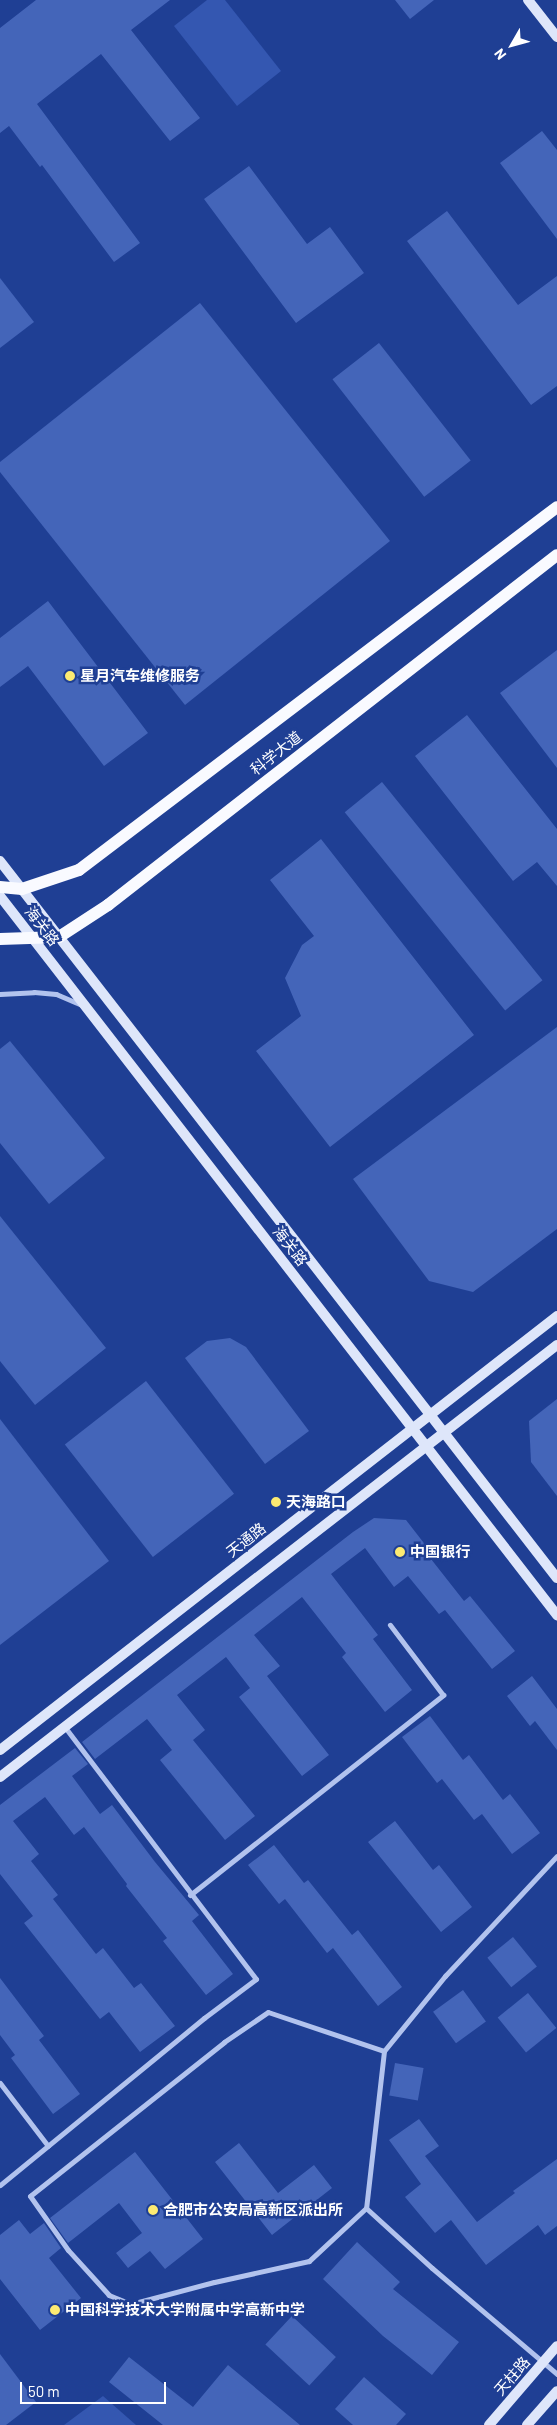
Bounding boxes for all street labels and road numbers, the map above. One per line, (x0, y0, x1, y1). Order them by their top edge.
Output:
street label: 科学大道 (247, 727, 305, 779)
street label: 海关路 (21, 903, 63, 949)
street label: 海关路 (269, 1223, 311, 1269)
street label: 天通路 (223, 1519, 269, 1561)
street label: 天柱路 (490, 2353, 534, 2399)

